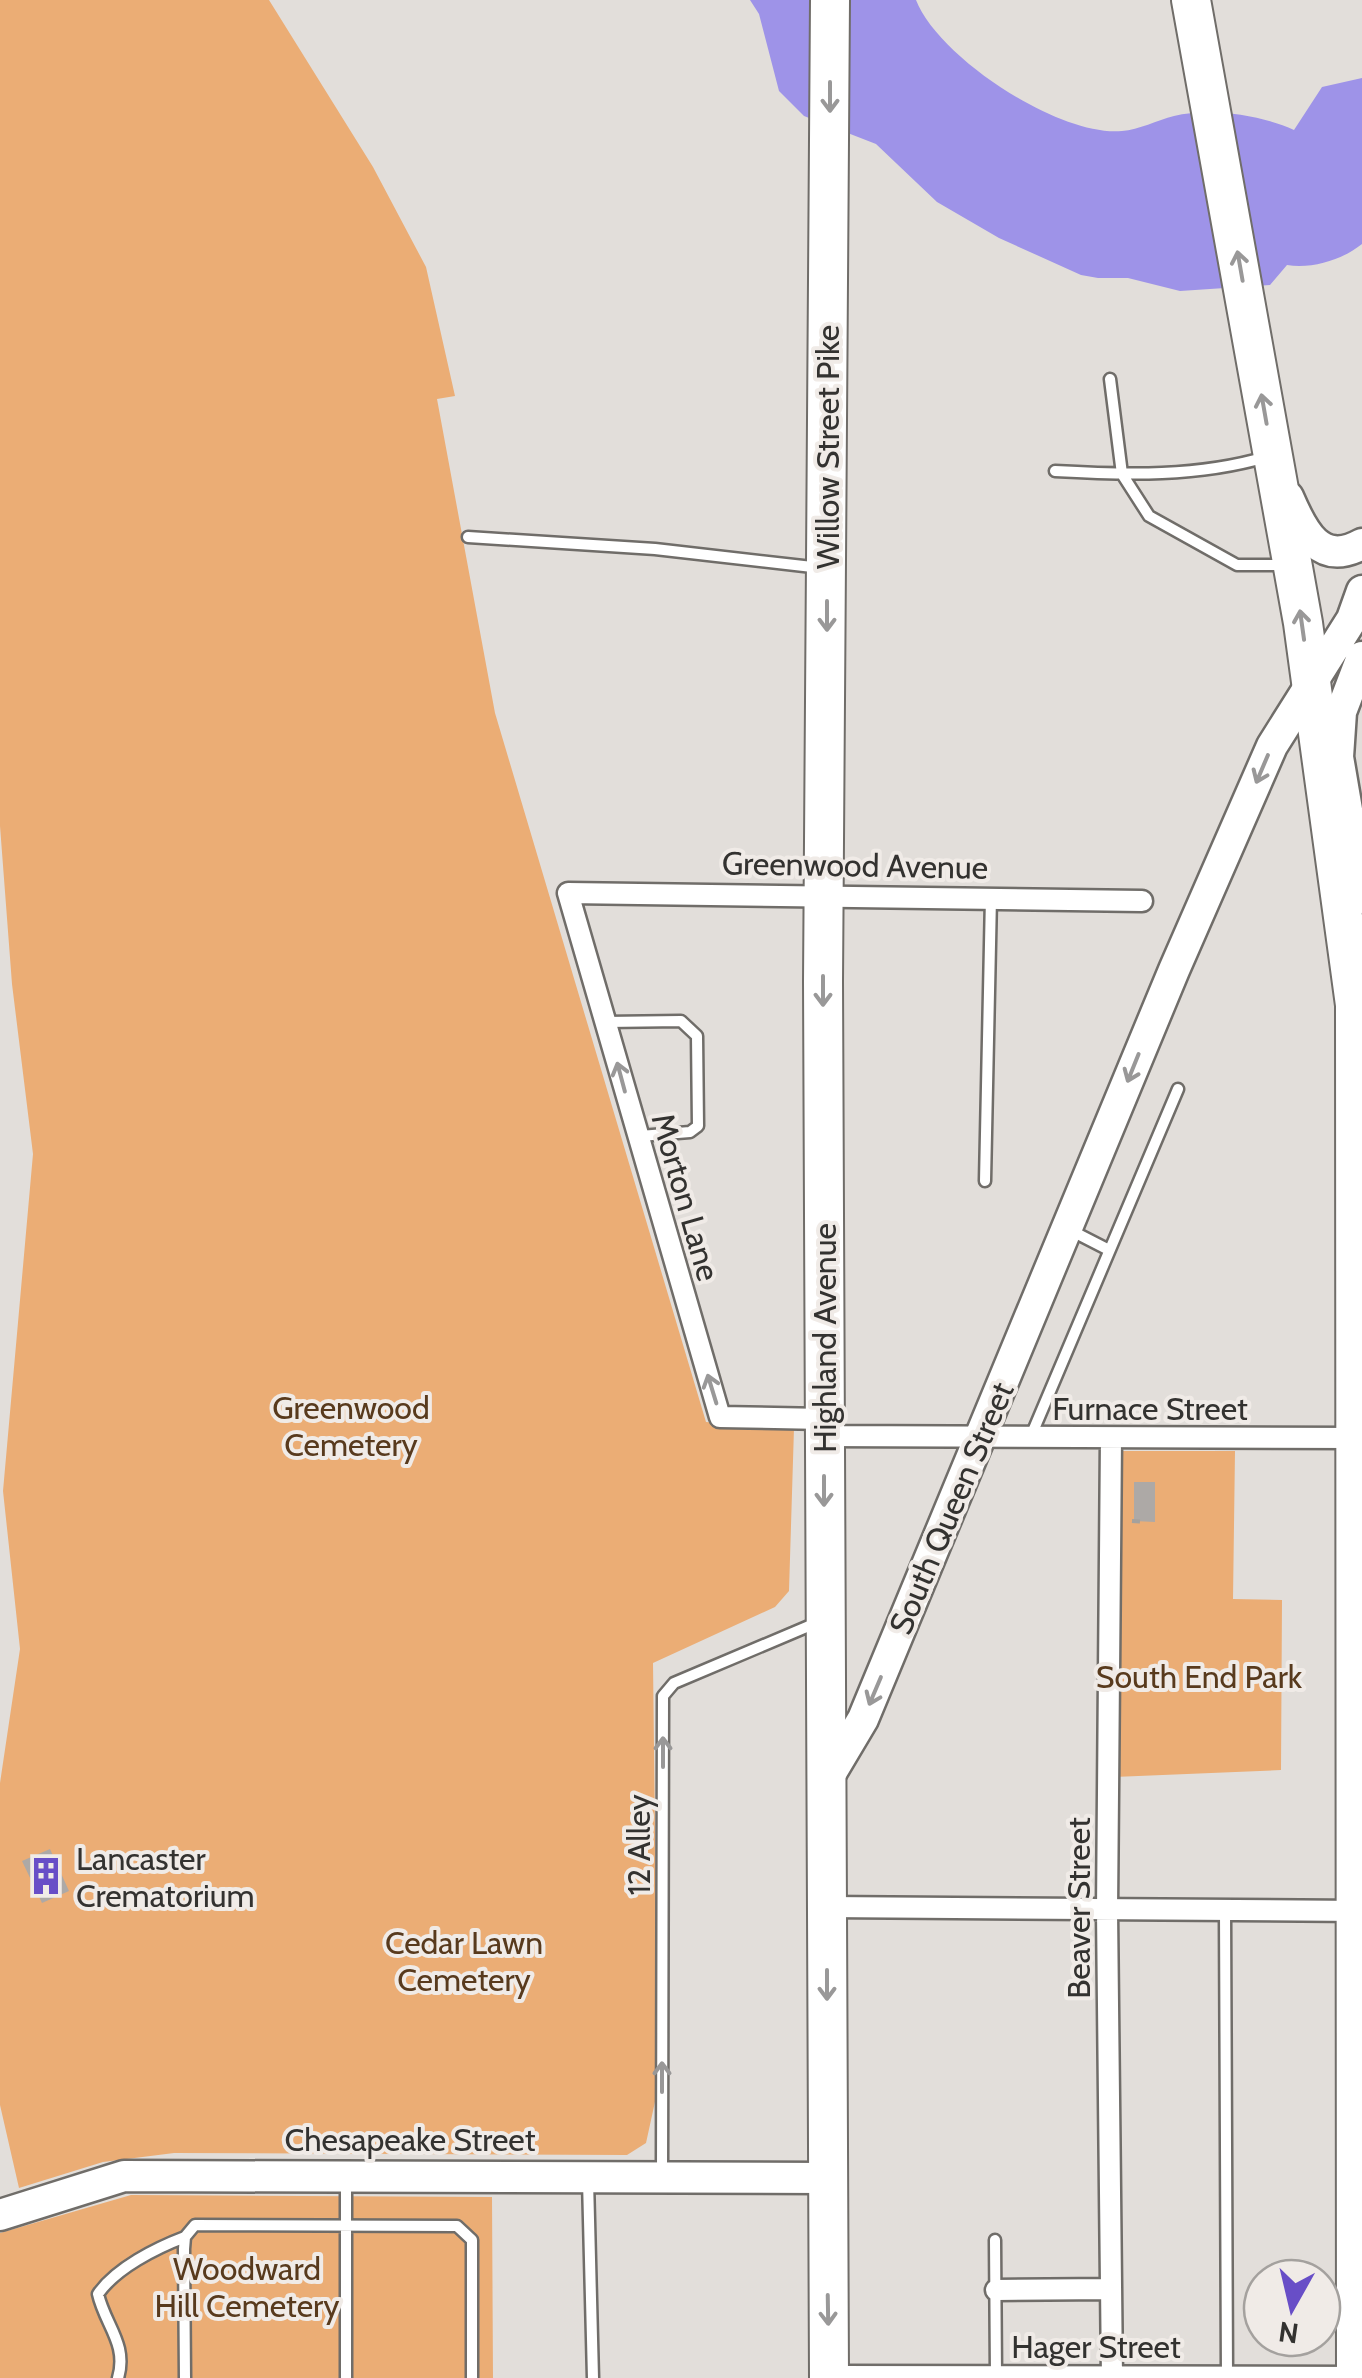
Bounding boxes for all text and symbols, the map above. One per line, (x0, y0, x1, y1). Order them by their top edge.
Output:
one-way arrow (820, 80, 840, 113)
one-way arrow (1230, 250, 1249, 283)
street label: Willow Street Pike (808, 325, 847, 569)
one-way arrow (1254, 393, 1273, 426)
one-way arrow (818, 600, 836, 632)
one-way arrow (1293, 609, 1311, 641)
one-way arrow (1252, 753, 1270, 784)
street label: Greenwood Avenue (722, 843, 988, 887)
one-way arrow (814, 974, 832, 1007)
one-way arrow (1123, 1052, 1141, 1083)
one-way arrow (610, 1062, 629, 1093)
street label: Morton Lane (644, 1109, 728, 1285)
street label: Highland Avenue (805, 1223, 844, 1453)
one-way arrow (702, 1374, 720, 1405)
street label: South Queen Street (880, 1376, 1022, 1640)
park label: Greenwood Cemetery (272, 1388, 430, 1464)
street label: Furnace Street (1052, 1389, 1248, 1428)
one-way arrow (814, 1474, 834, 1507)
park label: South End Park (1096, 1657, 1303, 1696)
one-way arrow (864, 1675, 882, 1706)
one-way arrow (654, 1736, 672, 1768)
street label: 12 Alley (619, 1794, 658, 1896)
street label: Beaver Street (1059, 1817, 1098, 1999)
place label: Lancaster Crematorium (76, 1839, 255, 1915)
building icon: Lancaster Crematorium (25, 1855, 67, 1897)
park label: Cedar Lawn Cemetery (385, 1923, 543, 1999)
one-way arrow (818, 1968, 836, 2001)
one-way arrow (652, 2061, 672, 2094)
street label: Chesapeake Street (284, 2120, 536, 2159)
park label: Woodward Hill Cemetery (155, 2249, 339, 2325)
north arrow (1242, 2258, 1342, 2358)
one-way arrow (819, 2293, 838, 2326)
text: N (1276, 2315, 1301, 2351)
street label: Hager Street (1011, 2327, 1181, 2366)

